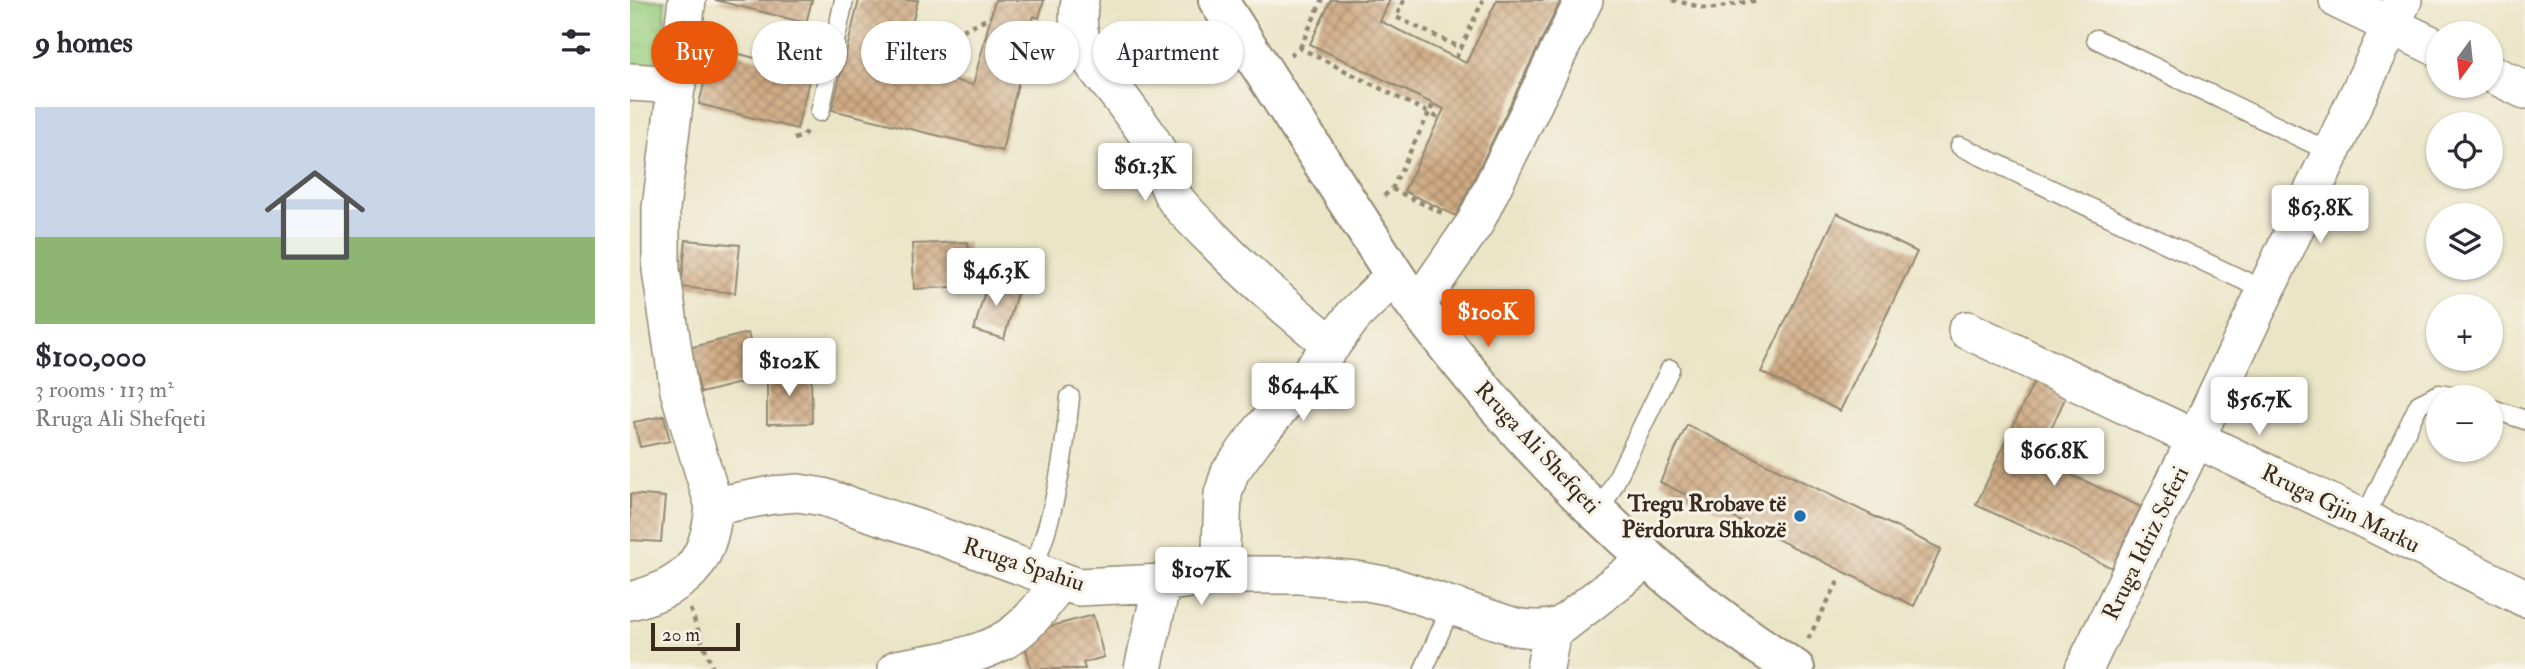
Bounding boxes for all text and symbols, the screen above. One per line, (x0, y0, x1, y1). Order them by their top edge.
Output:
chip: Buy (651, 21, 738, 84)
chip: Rent (752, 21, 847, 84)
chip: Filters (861, 21, 971, 84)
chip: New (985, 21, 1079, 84)
chip: Apartment (1093, 21, 1243, 84)
north arrow (2426, 21, 2502, 98)
map controls (2426, 21, 2503, 462)
icon: filters (557, 23, 595, 61)
text: 9 homes (35, 24, 133, 61)
button: locate (2426, 112, 2503, 189)
pin: $61.3K (1088, 144, 1202, 203)
text: $61.3K (1114, 151, 1176, 180)
icon: home (252, 152, 378, 278)
pin: $63.8K (2263, 186, 2377, 245)
text: $63.8K (2288, 193, 2352, 222)
button: layers (2426, 203, 2503, 280)
pin: $46.3K (939, 248, 1053, 308)
text: $46.3K (963, 256, 1029, 285)
pin: $100K (1439, 290, 1537, 349)
button: + (2426, 294, 2503, 371)
text: $100K (1458, 297, 1518, 326)
text: $100,000 (35, 338, 147, 375)
pin: $102K (740, 338, 838, 398)
text: $102K (759, 346, 819, 375)
pin: $64.4K (1246, 364, 1360, 423)
text: $64.4K (1268, 371, 1338, 400)
text: 3 rooms · 113 m² (35, 375, 174, 404)
street label: Rruga Ali Shefqeti (1469, 375, 1607, 520)
pin: $56.7K (2202, 378, 2316, 437)
text: $56.7K (2227, 385, 2291, 414)
button: − (2426, 385, 2503, 462)
text: Rruga Ali Shefqeti (35, 404, 206, 433)
pin: $66.8K (1997, 428, 2111, 488)
text: $66.8K (2020, 436, 2088, 465)
street label: Rruga Gjin Marku (2257, 458, 2425, 559)
street label: Rruga Idriz Seferi (2096, 462, 2195, 625)
place label: Tregu Rrobave të Përdorura Shkozë (1622, 489, 1786, 544)
marker: Tregu Rrobave të Përdorura Shkozë (1792, 508, 1808, 524)
street label: Rruga Spahiu (959, 531, 1089, 599)
pin: $107K (1152, 548, 1250, 607)
text: $107K (1171, 555, 1231, 584)
scale bar (651, 620, 740, 652)
text: 20 m (662, 623, 700, 647)

